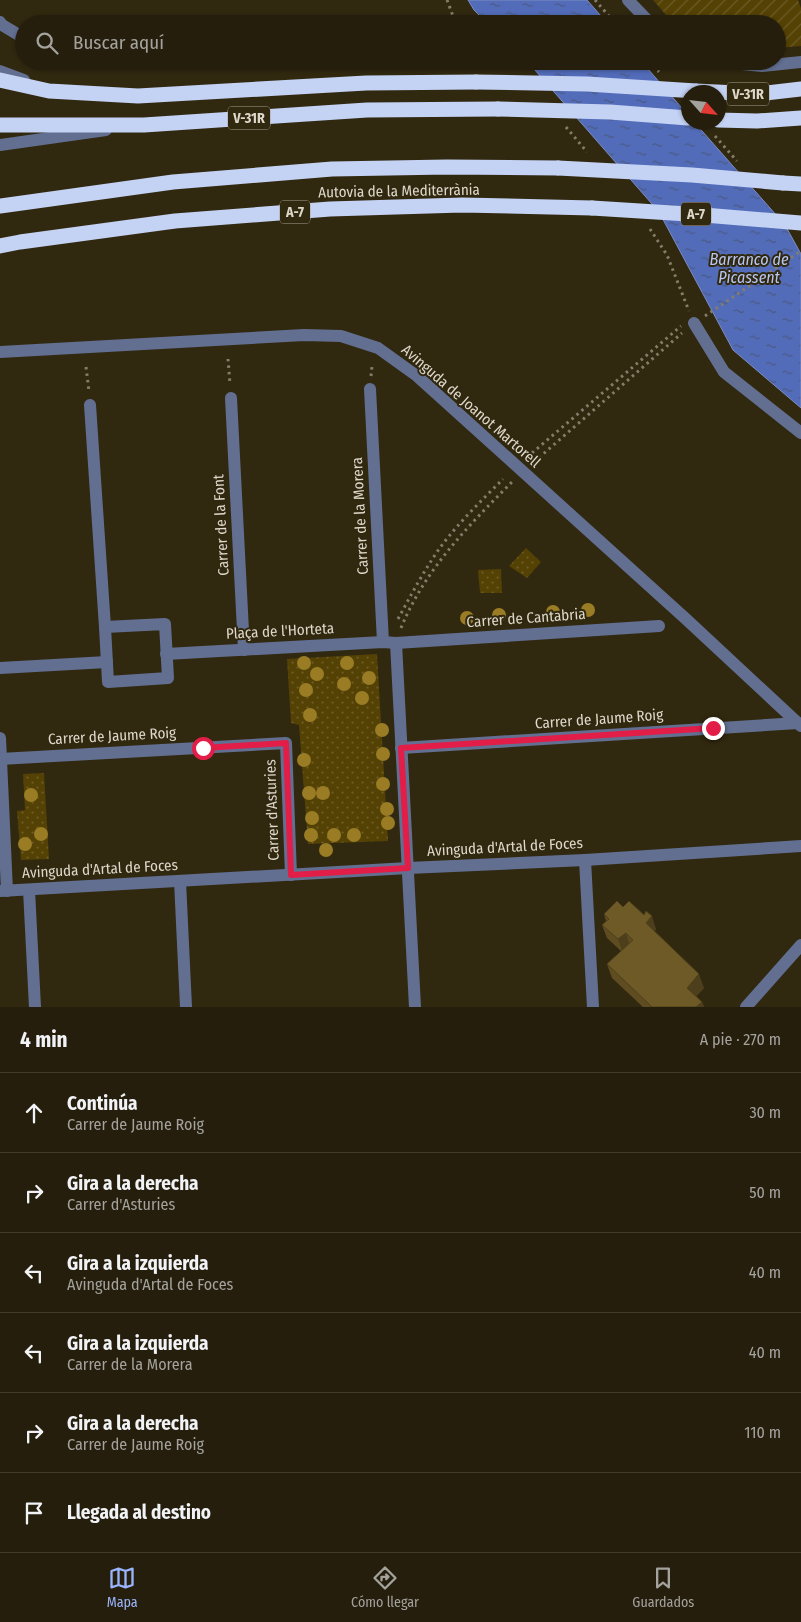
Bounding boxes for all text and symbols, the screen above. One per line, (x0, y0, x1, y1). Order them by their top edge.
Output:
search box (15, 15, 786, 70)
icon: search (33, 29, 61, 57)
text: Buscar aquí (73, 31, 164, 54)
road number: V-31R (727, 82, 769, 106)
north arrow (681, 85, 726, 130)
road number: V-31R (228, 106, 270, 130)
street label: Autovia de la Mediterrània (318, 181, 480, 201)
road number: A-7 (280, 200, 310, 223)
road number: A-7 (681, 202, 711, 225)
water label: Barranco de Picassent (709, 250, 789, 287)
street label: Avinguda de Joanot Martorell (398, 341, 544, 471)
street label: Carrer de la Morera (348, 457, 372, 575)
street label: Carrer de la Font (209, 474, 233, 576)
street label: Carrer de Cantabria (466, 605, 586, 631)
street label: Plaça de l'Horteta (225, 619, 335, 643)
street label: Carrer de Jaume Roig (534, 706, 664, 732)
route end (702, 717, 725, 740)
street label: Carrer de Jaume Roig (47, 724, 177, 748)
route start (192, 737, 215, 760)
street label: Carrer d'Asturies (261, 759, 283, 861)
street label: Avinguda d'Artal de Foces (427, 834, 583, 860)
street label: Avinguda d'Artal de Foces (22, 856, 178, 882)
text: 4 min (20, 1027, 68, 1053)
text: A pie · 270 m (700, 1030, 781, 1049)
text: Continúa (67, 1092, 138, 1115)
icon: ahead (20, 1099, 48, 1127)
text: 30 m (749, 1103, 781, 1122)
text: Carrer de Jaume Roig (67, 1115, 204, 1134)
text: Gira a la derecha (67, 1172, 199, 1195)
icon: right (20, 1179, 48, 1207)
text: 50 m (749, 1183, 781, 1202)
text: Carrer d'Asturies (67, 1195, 175, 1214)
text: Gira a la izquierda (67, 1252, 209, 1275)
icon: left (20, 1259, 48, 1287)
text: 40 m (749, 1263, 781, 1282)
text: Avinguda d'Artal de Foces (67, 1275, 233, 1294)
text: Gira a la izquierda (67, 1332, 209, 1355)
icon: left (20, 1339, 48, 1367)
text: 40 m (749, 1343, 781, 1362)
text: Carrer de la Morera (67, 1355, 193, 1374)
text: Gira a la derecha (67, 1412, 199, 1435)
icon: right (20, 1419, 48, 1447)
text: 110 m (744, 1423, 781, 1442)
text: Carrer de Jaume Roig (67, 1435, 204, 1454)
icon: arrive (20, 1499, 48, 1527)
text: Llegada al destino (67, 1501, 211, 1524)
tab: Mapa (107, 1564, 138, 1611)
tab: Cómo llegar (351, 1564, 419, 1611)
tab: Guardados (632, 1564, 694, 1611)

